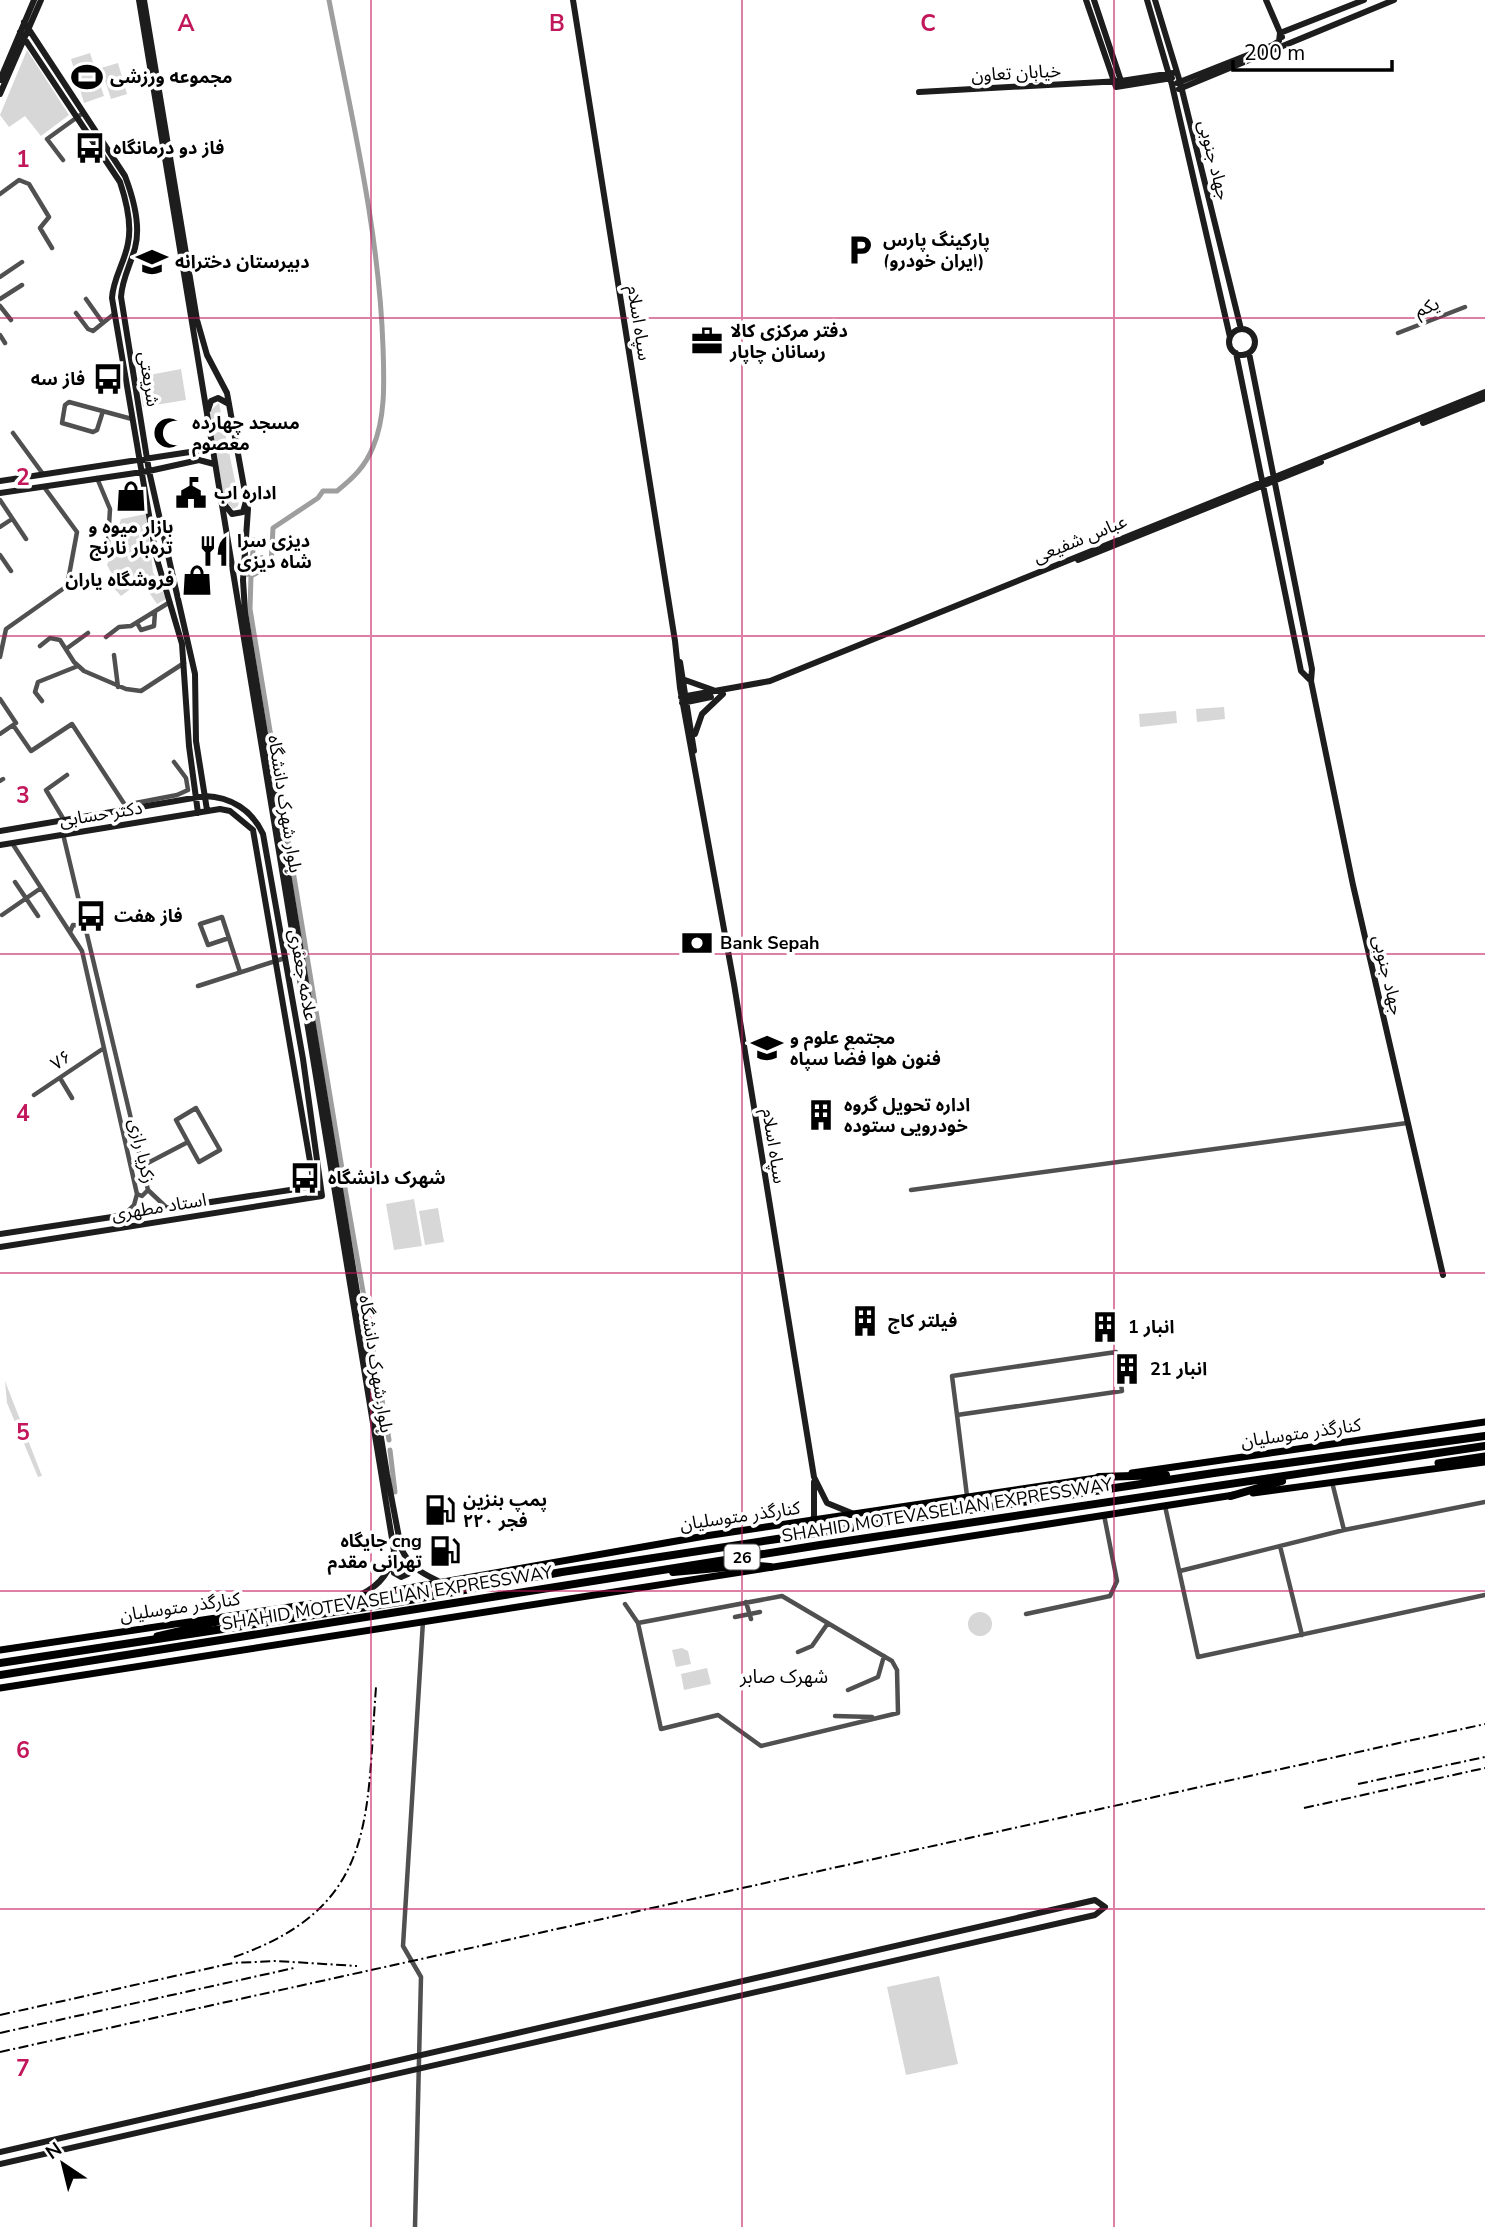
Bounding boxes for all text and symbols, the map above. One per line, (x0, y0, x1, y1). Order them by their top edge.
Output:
text: A (177, 8, 195, 39)
text: B (549, 8, 565, 39)
text: C (920, 8, 936, 39)
scale bar (1233, 28, 1392, 72)
text: 200 m (1244, 39, 1305, 67)
street label: خیابان تعاون (970, 59, 1062, 87)
sports icon: مجموعه ورزشی (70, 60, 104, 94)
place label: مجموعه ورزشی (110, 65, 232, 89)
street label: جهاد جنوبی (1192, 118, 1236, 202)
bus stop icon: فاز دو درمانگاه (73, 131, 107, 165)
place label: فاز دو درمانگاه (113, 136, 224, 160)
text: 1 (16, 144, 30, 175)
place label: پارکینگ پارس (ایران خودرو) (883, 228, 990, 273)
parking icon: پارکینگ پارس (ایران خودرو) (843, 233, 877, 267)
school or university icon: دبیرستان دخترانه (135, 245, 169, 279)
place label: دبیرستان دخترانه (175, 250, 310, 274)
street label: سپاه اسلام (619, 284, 657, 363)
street label: یکم (1411, 291, 1443, 324)
place label: دفتر مرکزی کالا رسانان چاپار (729, 319, 848, 364)
office icon: دفتر مرکزی کالا رسانان چاپار (690, 324, 724, 358)
street label: شریعتی (133, 350, 165, 408)
bus stop icon: فاز سه (91, 362, 125, 396)
place label: فاز سه (31, 367, 85, 391)
place label: مسجد چهارده معصوم (192, 411, 300, 457)
mosque icon: مسجد چهارده معصوم (152, 416, 186, 450)
text: 2 (16, 462, 30, 493)
public building icon: اداره اب (174, 476, 208, 510)
shop icon: بازار میوه و تره‌بار نارنج (114, 479, 148, 513)
place label: اداره اب (214, 481, 276, 505)
street label: عباس شفیعی (1030, 509, 1130, 569)
place label: بازار میوه و تره‌بار نارنج (88, 515, 174, 561)
place label: دیزی سرا شاه دیزی (237, 529, 312, 574)
restaurant icon: دیزی سرا شاه دیزی (197, 534, 231, 568)
shop icon: فروشگاه یاران (180, 563, 214, 597)
place label: فروشگاه یاران (65, 568, 174, 592)
street label: بلوار شهرک دانشگاه (262, 733, 308, 875)
text: 3 (16, 780, 30, 811)
street label: دکتر حسابی (58, 796, 144, 832)
bus stop icon: فاز هفت (74, 899, 108, 933)
place label: فاز هفت (114, 904, 183, 928)
bank icon: Bank Sepah (680, 926, 714, 960)
street label: علامه جعفری (283, 927, 323, 1023)
place label: Bank Sepah (720, 931, 820, 955)
street label: جهاد جنوبی (1367, 933, 1409, 1017)
place label: مجتمع علوم و فنون هوا فضا سپاه (790, 1026, 941, 1071)
school or university icon: مجتمع علوم و فنون هوا فضا سپاه (750, 1031, 784, 1065)
street label: ۷۶ (46, 1044, 76, 1076)
place label: اداره تحویل گروه خودرویی ستوده (844, 1093, 970, 1138)
text: 4 (16, 1098, 30, 1129)
building icon: اداره تحویل گروه خودرویی ستوده (804, 1098, 838, 1132)
street label: سپاه اسلام (754, 1107, 792, 1186)
street label: زکریا رازی (123, 1116, 161, 1186)
bus stop icon: شهرک دانشگاه (288, 1161, 322, 1195)
place label: شهرک دانشگاه (328, 1166, 446, 1190)
street label: استاد مطهری (110, 1188, 208, 1226)
street label: بلوار شهرک دانشگاه (353, 1293, 399, 1435)
building icon: فیلتر کاج (848, 1304, 882, 1338)
place label: فیلتر کاج (888, 1309, 957, 1334)
building icon: انبار 1 (1088, 1310, 1122, 1344)
place label: انبار 1 (1128, 1315, 1174, 1339)
building icon: انبار 21 (1110, 1352, 1144, 1386)
place label: انبار 21 (1150, 1357, 1207, 1381)
street label: کنارگذر متوسلیان (1239, 1413, 1363, 1453)
text: 5 (16, 1417, 30, 1448)
street label: SHAHID MOTEVASELIAN EXPRESSWAY (780, 1472, 1114, 1548)
place label: پمپ بنزین ۲۲۰ فجر (463, 1488, 547, 1533)
fuel station icon: پمپ بنزین ۲۲۰ فجر (423, 1493, 457, 1527)
street label: کنارگذر متوسلیان (678, 1496, 802, 1536)
place label: جایگاه cng تهرانی مقدم (328, 1529, 423, 1575)
fuel station icon: جایگاه cng تهرانی مقدم (428, 1534, 462, 1568)
road number: 26 (724, 1544, 760, 1569)
street label: SHAHID MOTEVASELIAN EXPRESSWAY (220, 1560, 554, 1636)
street label: کنارگذر متوسلیان (118, 1587, 242, 1627)
district label: شهرک صابر (739, 1664, 828, 1690)
text: 6 (16, 1735, 30, 1766)
text: 7 (16, 2053, 30, 2084)
north arrow (28, 2129, 98, 2199)
text: N (41, 2136, 67, 2166)

